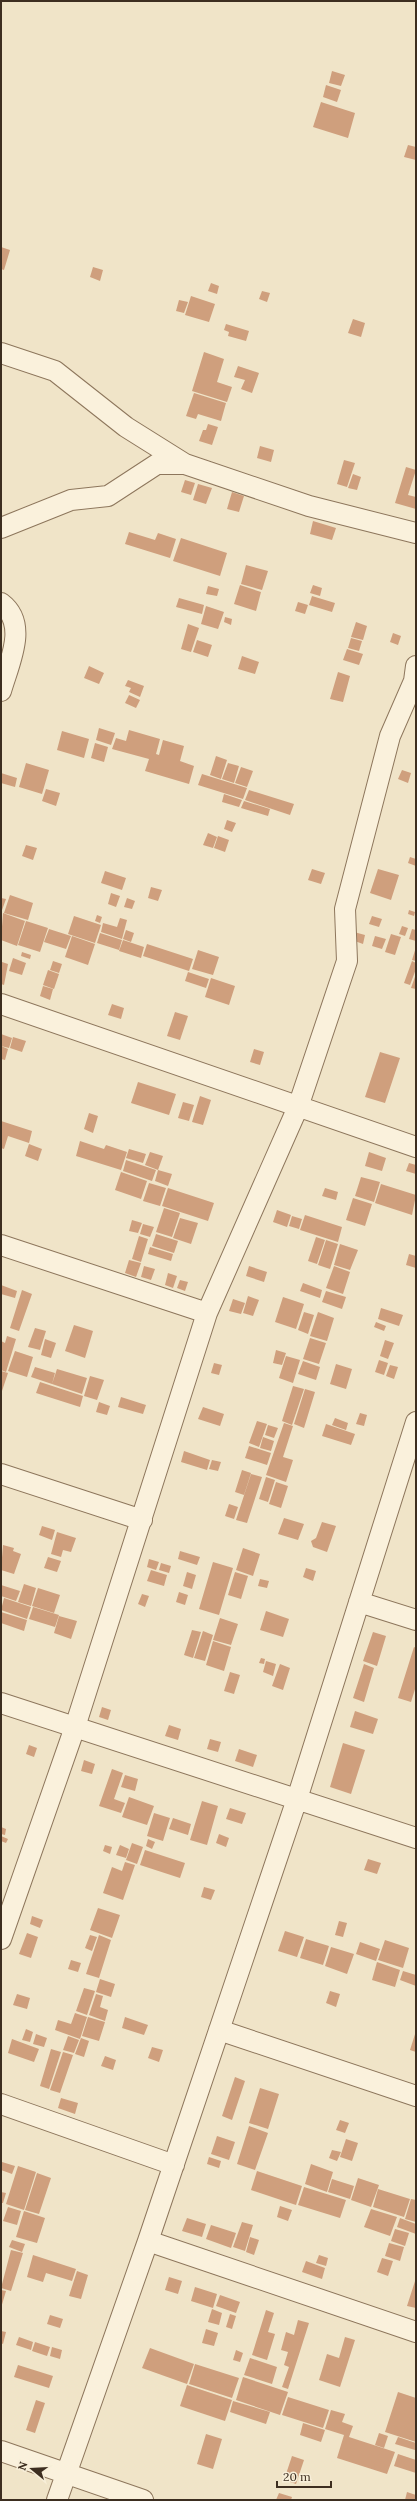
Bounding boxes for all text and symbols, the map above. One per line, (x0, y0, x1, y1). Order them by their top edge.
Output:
north arrow (12, 2449, 52, 2489)
text: N (15, 2459, 31, 2472)
scale bar (277, 2463, 331, 2489)
text: 20 m (283, 2469, 311, 2484)

